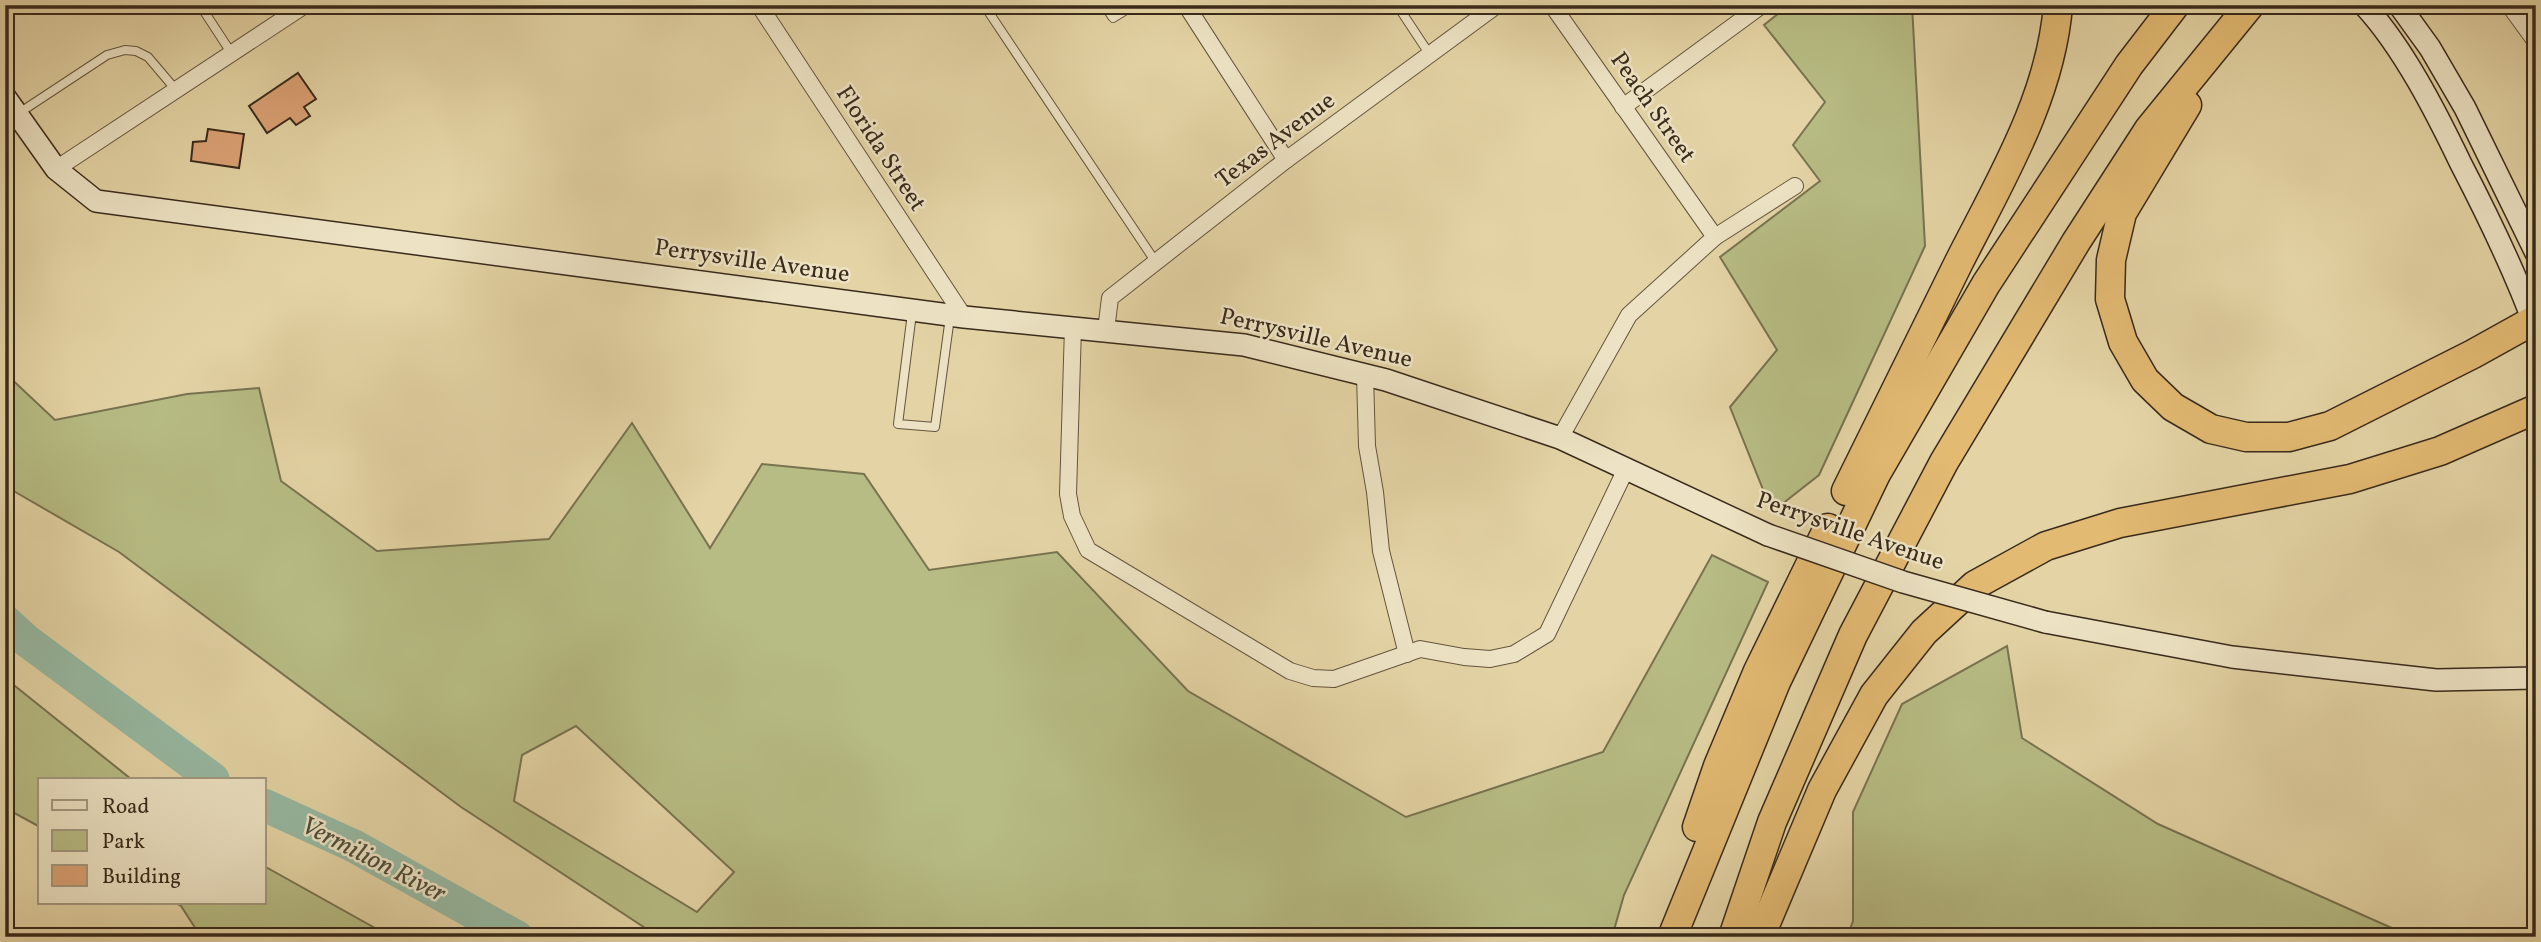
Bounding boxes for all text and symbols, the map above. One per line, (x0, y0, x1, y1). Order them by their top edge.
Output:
street label: Peach Street (1601, 45, 1703, 171)
street label: Florida Street (827, 79, 933, 219)
street label: Texas Avenue (1209, 85, 1343, 197)
street label: Perrysville Avenue (652, 231, 852, 293)
street label: Perrysville Avenue (1216, 300, 1416, 378)
street label: Perrysville Avenue (1751, 484, 1949, 580)
legend (38, 778, 266, 904)
text: Road (102, 793, 149, 822)
water label: Vermilion River (294, 808, 452, 912)
text: Park (102, 828, 145, 857)
text: Building (102, 863, 181, 892)

